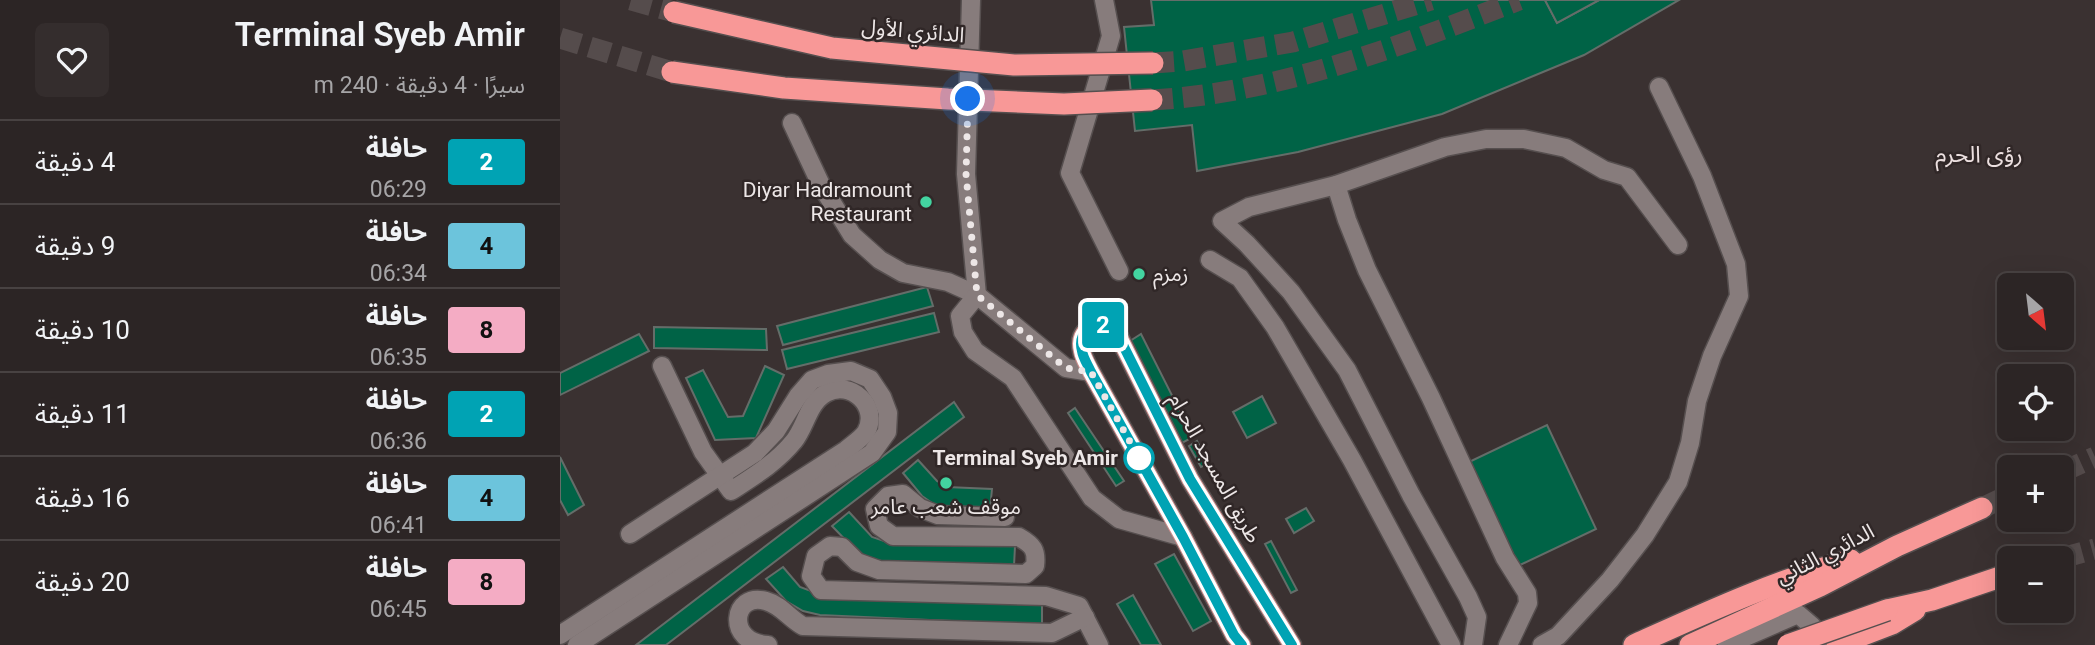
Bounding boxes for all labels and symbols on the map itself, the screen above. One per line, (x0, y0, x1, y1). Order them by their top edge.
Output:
street label: الدائري الأول (860, 15, 965, 51)
your location (950, 81, 985, 116)
district label: رؤى الحرم (1935, 141, 2023, 172)
place label: Diyar Hadramount Restaurant (743, 178, 912, 226)
marker: Diyar Hadramount Restaurant (918, 194, 934, 210)
place label: زمزم (1153, 262, 1189, 290)
marker: زمزم (1131, 266, 1147, 282)
north arrow (1997, 273, 2074, 350)
line badge: 2 (1080, 302, 1126, 348)
street label: طريق المسجد الحرام (1160, 389, 1266, 549)
marker: Terminal Syeb Amir (1124, 443, 1154, 473)
place label: Terminal Syeb Amir (932, 446, 1118, 470)
marker: موقف شعب عامر (938, 475, 954, 491)
place label: موقف شعب عامر (870, 495, 1021, 519)
street label: الدائري الثاني (1772, 519, 1880, 592)

